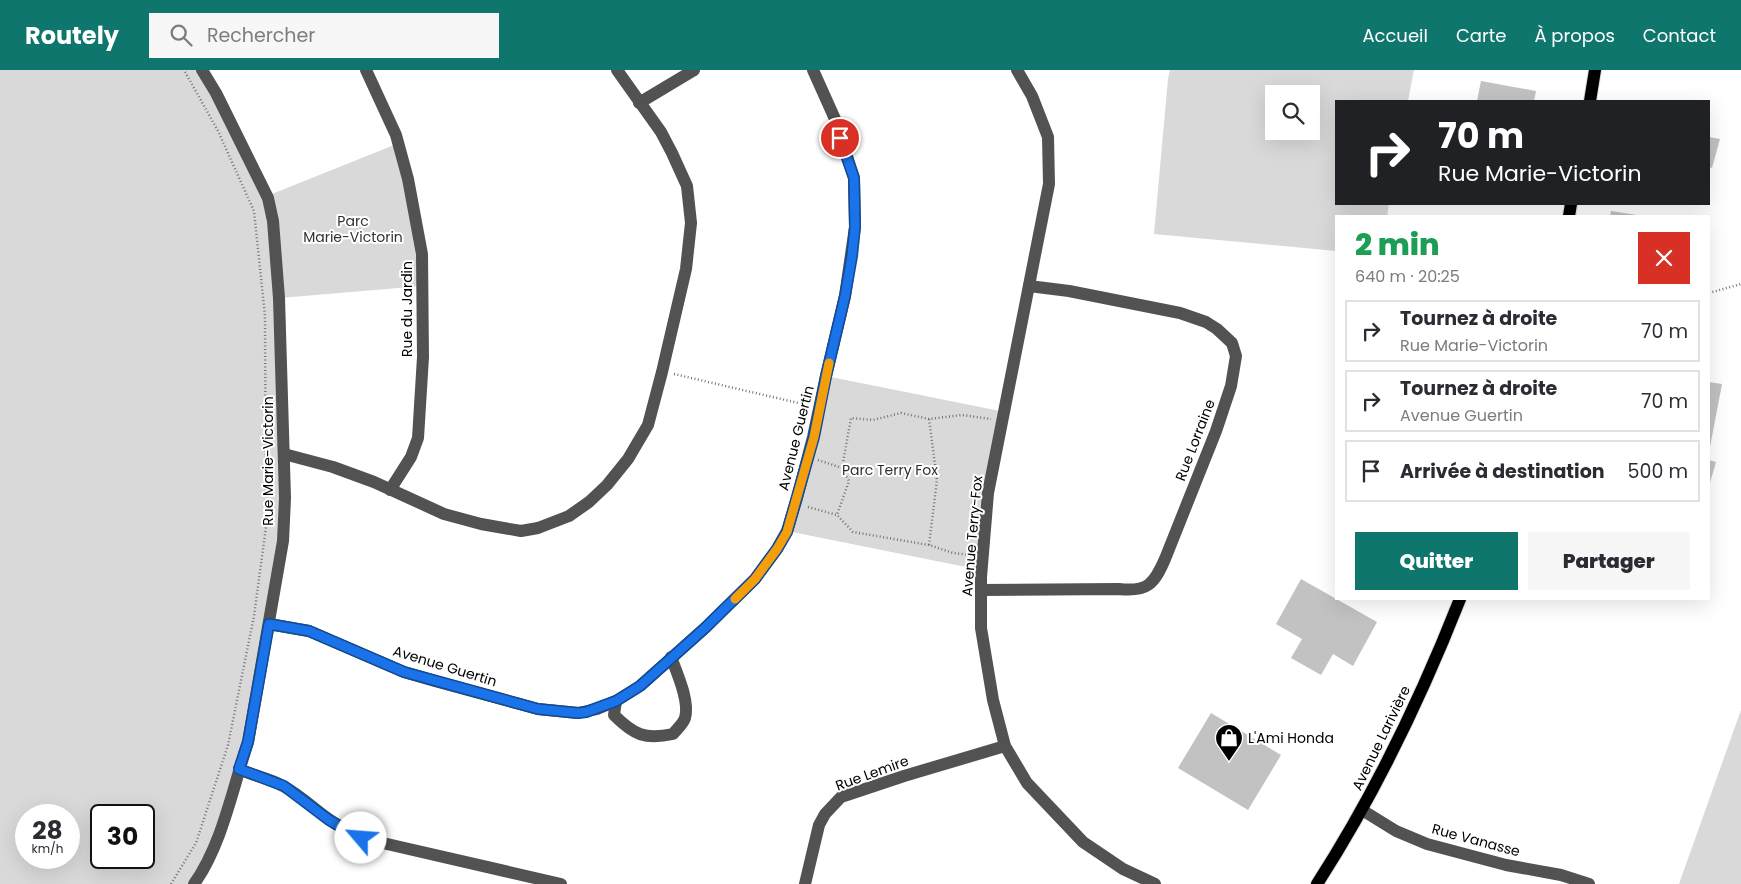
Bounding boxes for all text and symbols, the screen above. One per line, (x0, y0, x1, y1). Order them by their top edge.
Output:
search box (149, 13, 499, 58)
text: Routely (25, 19, 119, 52)
icon: search (167, 21, 195, 49)
text: Rechercher (207, 22, 315, 49)
text: Accueil (1362, 23, 1428, 48)
text: Carte (1456, 23, 1506, 48)
text: À propos (1534, 23, 1615, 48)
text: Contact (1643, 23, 1716, 48)
map controls (1265, 85, 1320, 140)
button: search (1265, 85, 1320, 140)
text: 70 m (1438, 111, 1524, 160)
pin (819, 117, 861, 159)
icon: right (1355, 120, 1420, 185)
icon: arrive (826, 124, 854, 152)
text: Rue Marie-Victorin (1438, 158, 1642, 189)
park label: Parc Marie-Victorin (303, 211, 403, 247)
text: 2 min (1355, 223, 1440, 266)
button: close (1638, 232, 1690, 284)
street label: Rue du Jardin (397, 261, 417, 357)
text: 640 m · 20:25 (1355, 265, 1460, 288)
text: Tournez à droite (1400, 305, 1557, 332)
icon: right (1357, 317, 1385, 345)
text: 70 m (1641, 318, 1688, 345)
text: Rue Marie-Victorin (1400, 334, 1548, 357)
text: Tournez à droite (1400, 375, 1557, 402)
street label: Avenue Guertin (773, 383, 819, 493)
icon: right (1357, 387, 1385, 415)
text: 70 m (1641, 388, 1688, 415)
street label: Rue Marie-Victorin (258, 396, 278, 526)
street label: Rue Lorraine (1170, 396, 1220, 484)
text: Avenue Guertin (1400, 404, 1523, 427)
icon: arrive (1357, 457, 1385, 485)
text: Arrivée à destination (1400, 458, 1605, 485)
text: 500 m (1628, 458, 1688, 485)
park label: Parc Terry Fox (842, 460, 938, 480)
street label: Avenue Terry-Fox (957, 474, 987, 597)
button: Quitter (1355, 532, 1518, 590)
button: Partager (1528, 532, 1690, 590)
street label: Avenue Guertin (391, 641, 499, 691)
street label: Avenue Larivière (1347, 682, 1415, 794)
shop icon: L'Ami Honda (1214, 723, 1244, 762)
place label: L'Ami Honda (1248, 728, 1334, 748)
street label: Rue Lemire (833, 750, 912, 795)
speed limit sign: 30 (90, 804, 155, 869)
position arrow (334, 811, 386, 863)
text: 28 (32, 813, 63, 848)
street label: Rue Vanasse (1430, 819, 1523, 861)
text: km/h (32, 840, 63, 857)

